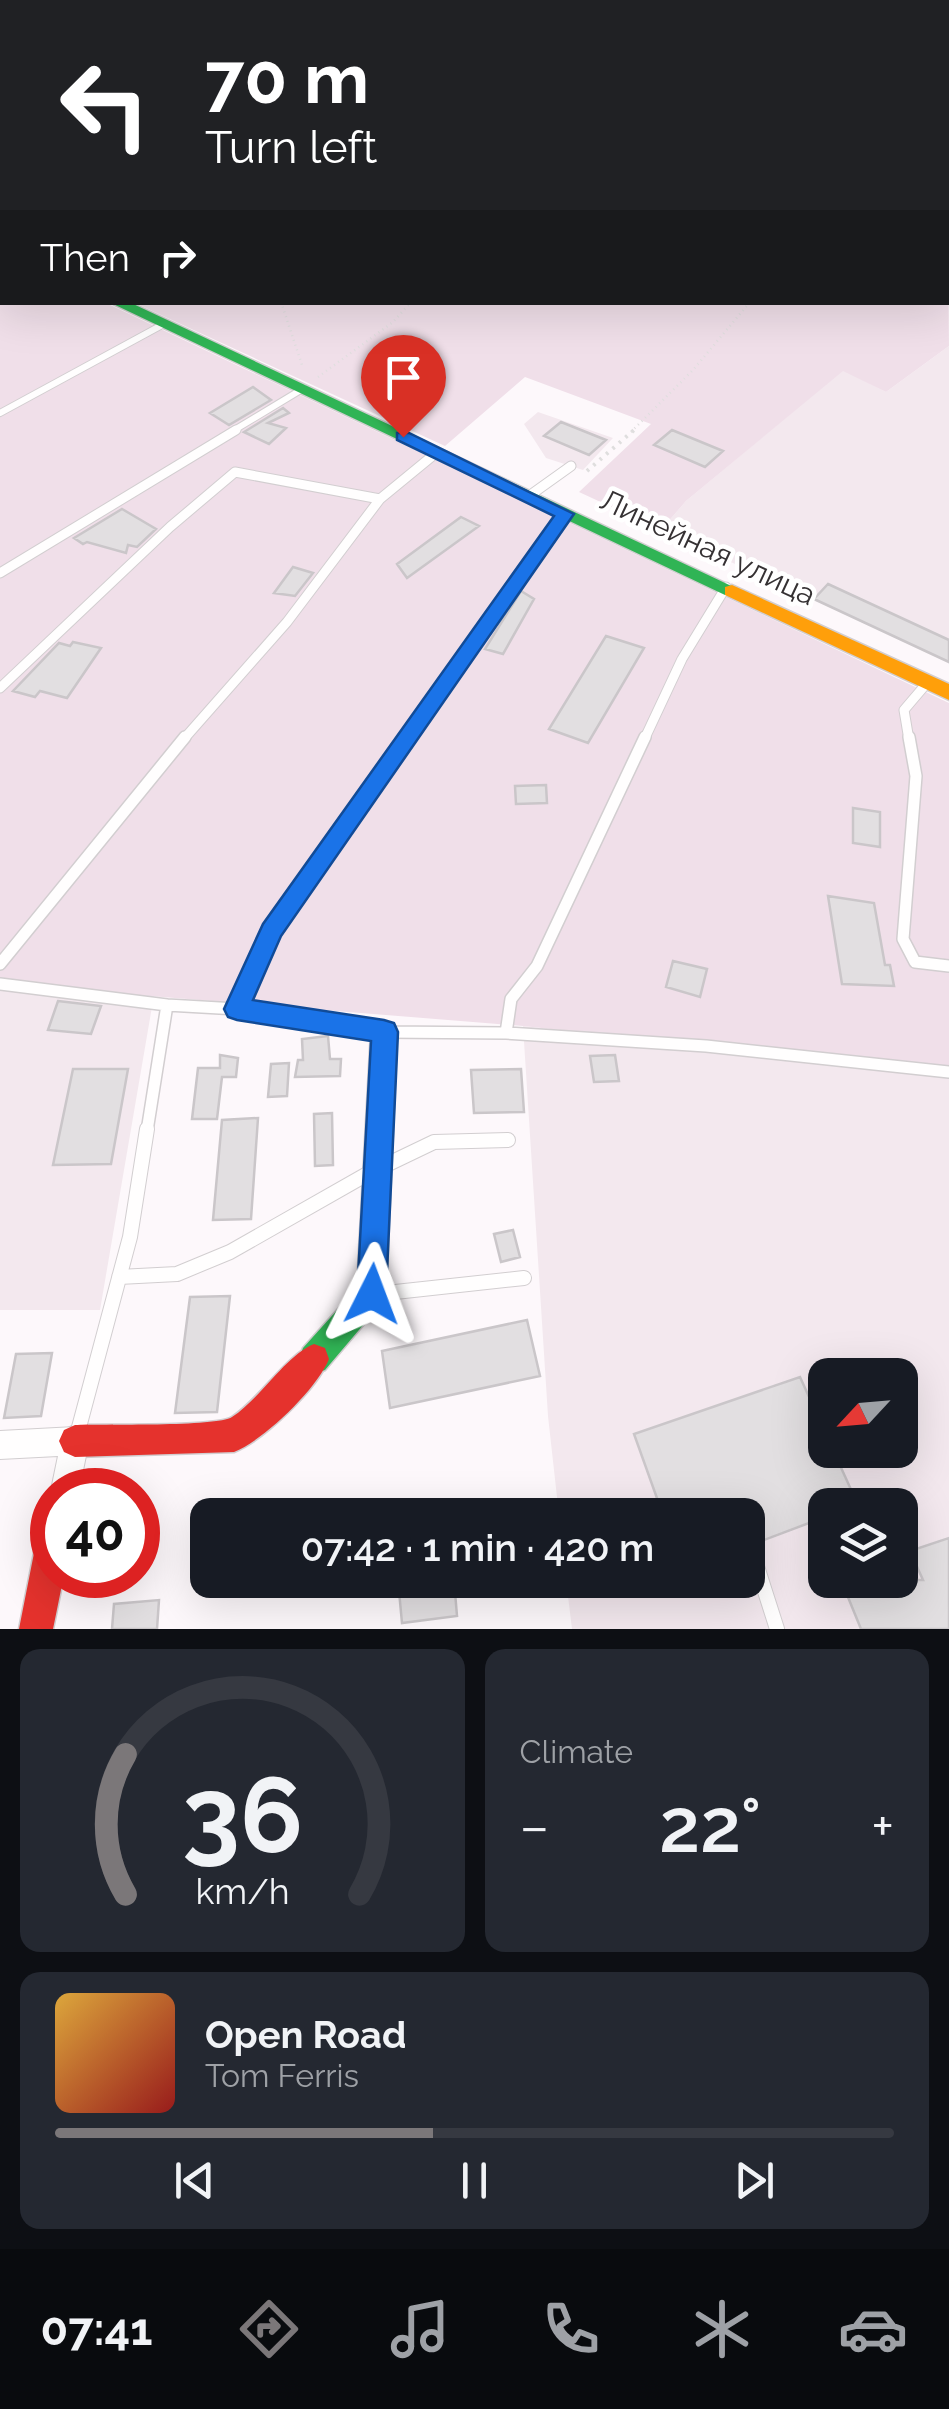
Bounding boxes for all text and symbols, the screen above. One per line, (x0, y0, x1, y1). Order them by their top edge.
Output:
text: 70 m (205, 37, 369, 119)
icon: left (40, 40, 170, 170)
text: Turn left (205, 121, 377, 174)
icon: right (150, 230, 205, 285)
text: Then (40, 235, 130, 280)
pin (361, 335, 446, 438)
icon: arrive (376, 350, 431, 405)
street label: Линейная улица (595, 482, 821, 612)
position arrow (320, 1242, 424, 1346)
north arrow (808, 1358, 918, 1468)
map controls (808, 1358, 918, 1598)
speed limit sign: 40 (30, 1468, 160, 1598)
button: layers (808, 1488, 918, 1598)
text: 07:42 · 1 min · 420 m (301, 1525, 654, 1570)
text: Climate (520, 1733, 633, 1770)
text: 36 (182, 1754, 303, 1876)
text: 22° (659, 1781, 761, 1870)
text: − (520, 1794, 549, 1859)
text: + (871, 1794, 894, 1859)
text: km/h (195, 1870, 289, 1912)
text: Open Road (205, 2012, 406, 2057)
text: Tom Ferris (205, 2057, 359, 2094)
icon: previous (167, 2153, 222, 2208)
icon: pause (447, 2153, 502, 2208)
icon: next (727, 2153, 782, 2208)
icon: directions (234, 2294, 304, 2364)
icon: music (385, 2294, 455, 2364)
icon: phone (536, 2294, 606, 2364)
icon: climate (687, 2294, 757, 2364)
icon: car (838, 2294, 908, 2364)
text: 07:41 (41, 2303, 153, 2356)

